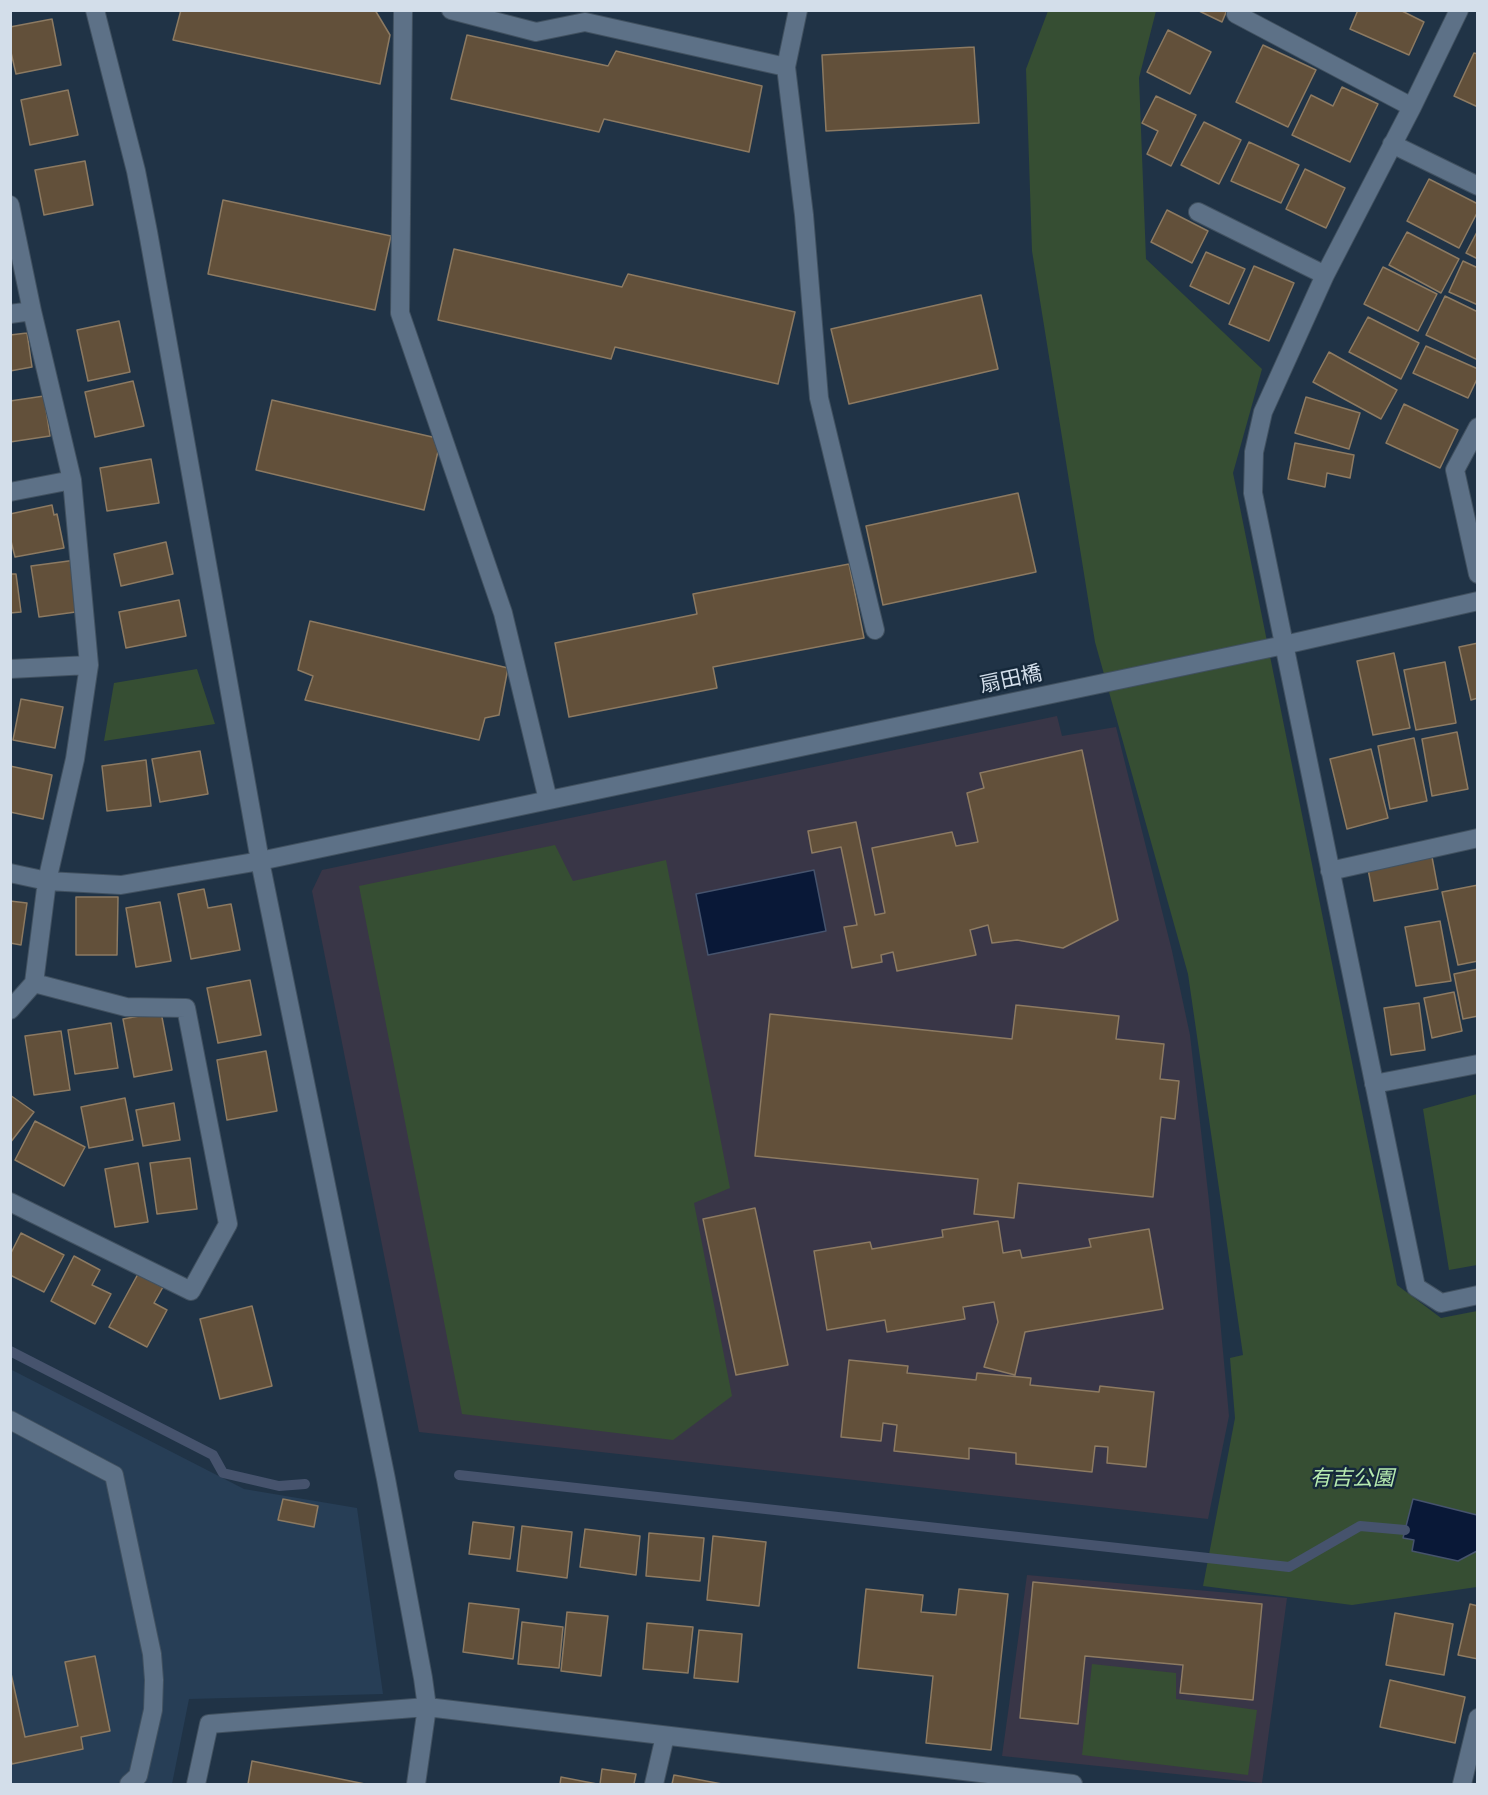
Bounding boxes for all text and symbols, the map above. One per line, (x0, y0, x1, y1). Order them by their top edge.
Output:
street label: 扇田橋 (978, 661, 1044, 699)
park label: 有吉公園 (1310, 1466, 1394, 1492)

